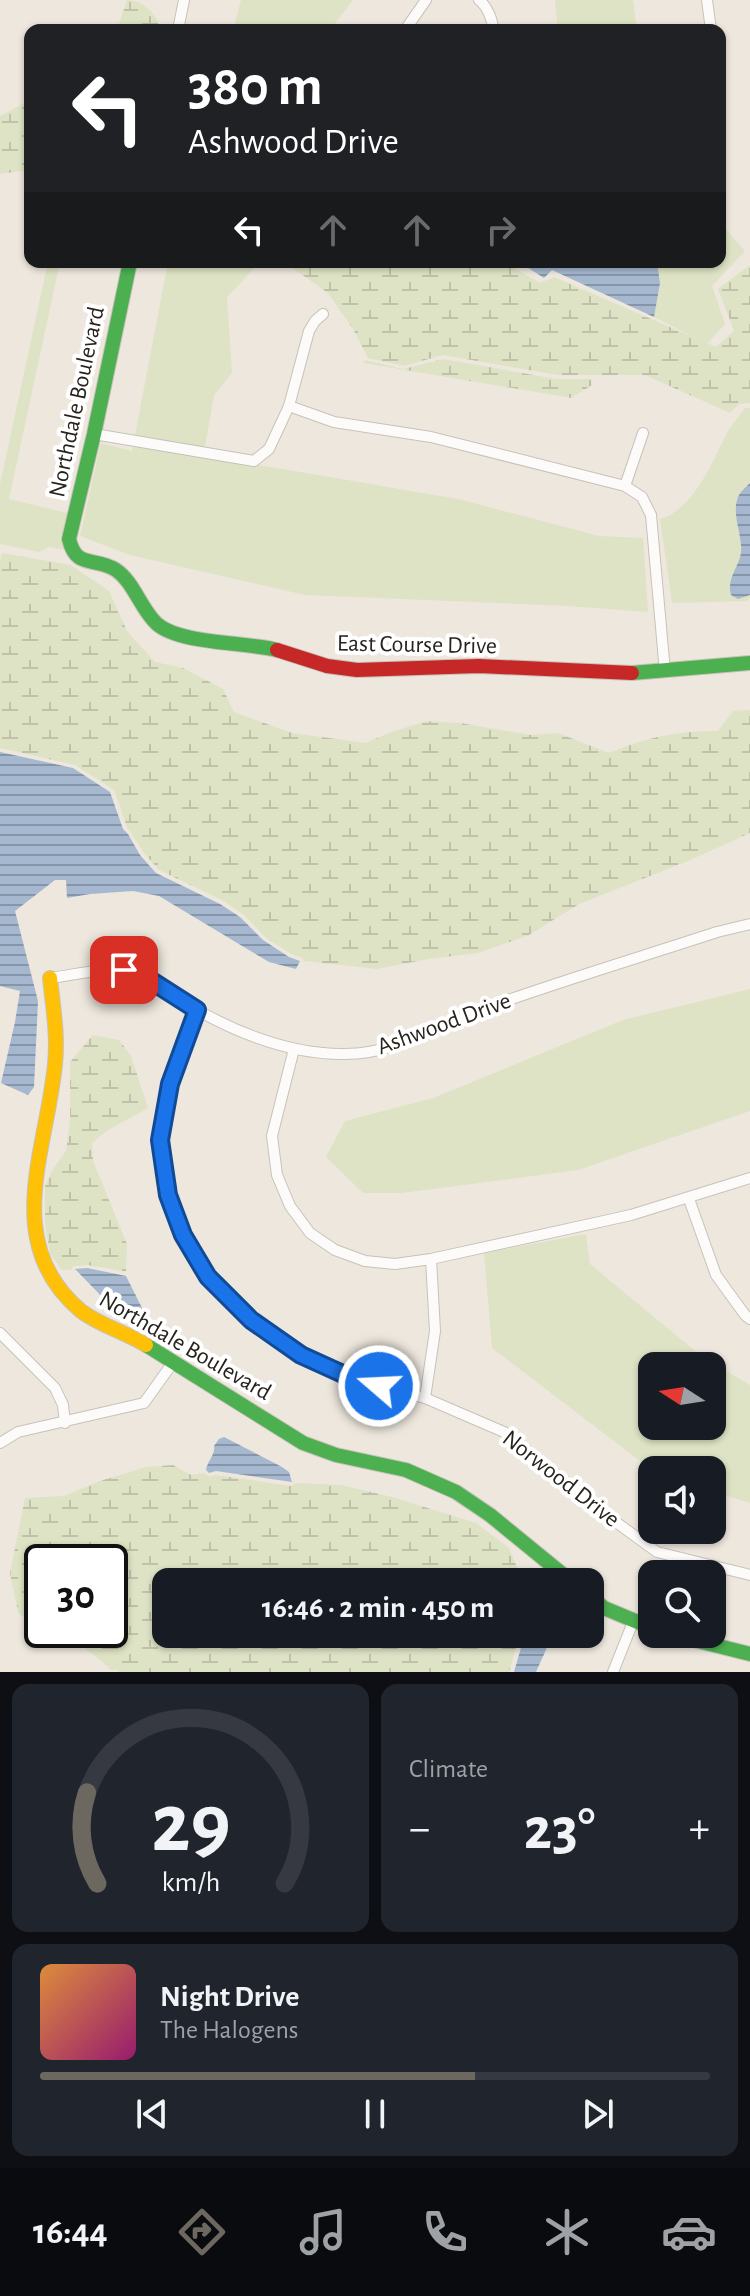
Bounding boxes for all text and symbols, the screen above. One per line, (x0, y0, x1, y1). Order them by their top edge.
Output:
icon: left (56, 56, 160, 160)
text: 380 m (188, 59, 323, 115)
text: Ashwood Drive (188, 124, 399, 160)
icon: left (227, 208, 271, 252)
icon: ahead (311, 208, 355, 252)
icon: ahead (395, 208, 439, 252)
icon: right (479, 208, 523, 252)
street label: Northdale Boulevard (45, 304, 109, 500)
street label: East Course Drive (337, 632, 497, 658)
pin (90, 936, 158, 1004)
icon: arrive (102, 948, 146, 992)
street label: Ashwood Drive (374, 989, 514, 1059)
street label: Northdale Boulevard (95, 1287, 275, 1405)
position arrow (337, 1344, 421, 1428)
north arrow (638, 1352, 726, 1440)
map controls (638, 1352, 726, 1648)
street label: Norwood Drive (498, 1426, 624, 1532)
button: sound (638, 1456, 726, 1544)
speed limit sign: 30 (24, 1544, 128, 1648)
button: search (638, 1560, 726, 1648)
text: 16:46 · 2 min · 450 m (262, 1593, 494, 1623)
text: Climate (409, 1756, 488, 1782)
text: 29 (151, 1783, 230, 1867)
text: 23° (524, 1800, 595, 1860)
text: − (409, 1807, 430, 1851)
text: + (689, 1807, 710, 1851)
text: km/h (161, 1868, 220, 1897)
text: Night Drive (160, 1982, 299, 2012)
text: The Halogens (160, 2017, 298, 2043)
icon: previous (130, 2092, 174, 2136)
icon: pause (353, 2092, 397, 2136)
icon: next (576, 2092, 620, 2136)
icon: directions (174, 2204, 230, 2260)
icon: music (295, 2204, 351, 2260)
icon: phone (417, 2204, 473, 2260)
icon: climate (539, 2204, 595, 2260)
icon: car (661, 2204, 717, 2260)
text: 16:44 (33, 2214, 108, 2250)

